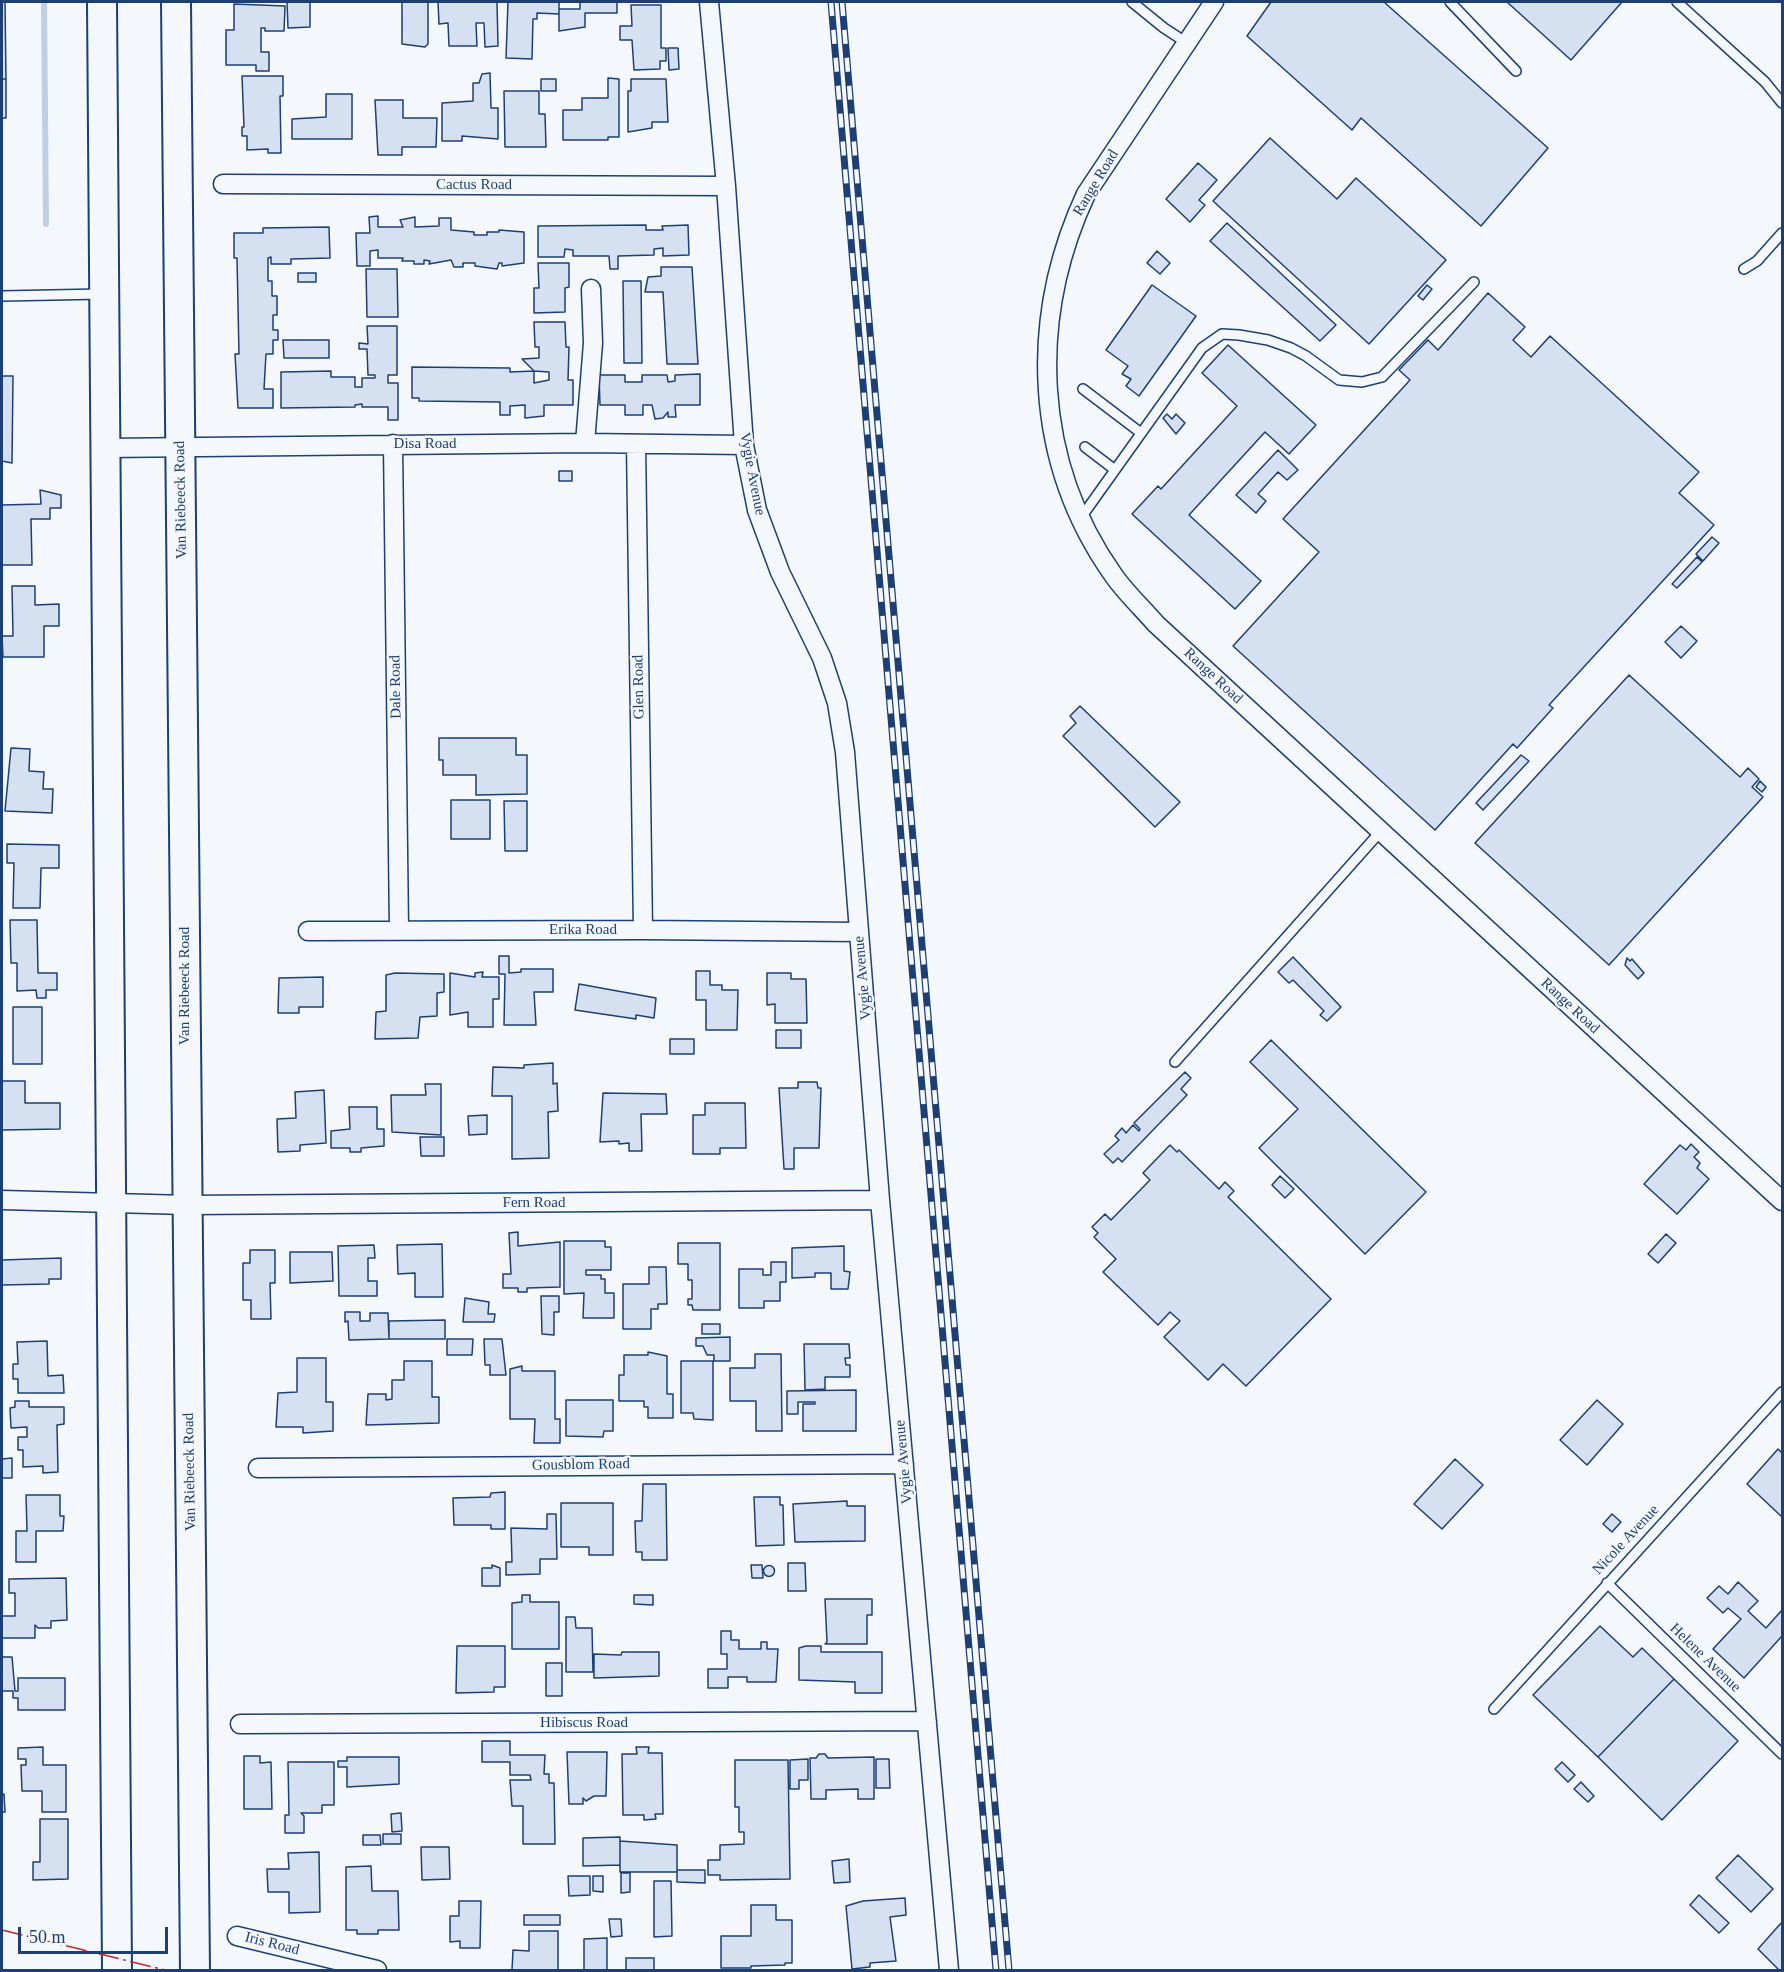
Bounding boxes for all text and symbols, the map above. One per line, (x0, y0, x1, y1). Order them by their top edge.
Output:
street label: Range Road (1069, 147, 1123, 219)
street label: Cactus Road (436, 176, 512, 194)
street label: Vygie Avenue (735, 431, 769, 517)
street label: Disa Road (394, 435, 456, 453)
street label: Van Riebeeck Road (171, 441, 191, 559)
street label: Range Road (1180, 644, 1246, 708)
street label: Dale Road (386, 655, 406, 719)
street label: Glen Road (629, 655, 649, 719)
street label: Erika Road (549, 921, 617, 939)
street label: Van Riebeeck Road (176, 927, 194, 1045)
street label: Vygie Avenue (850, 935, 876, 1021)
street label: Range Road (1537, 974, 1603, 1038)
street label: Fern Road (503, 1194, 565, 1212)
street label: Van Riebeeck Road (180, 1413, 200, 1531)
street label: Vygie Avenue (891, 1419, 917, 1505)
street label: Gousblom Road (532, 1455, 630, 1475)
street label: Nicole Avenue (1589, 1501, 1663, 1579)
street label: Helene Avenue (1666, 1620, 1744, 1696)
street label: Hibiscus Road (540, 1714, 628, 1732)
scale bar (21, 1915, 171, 1953)
text: 50 m (29, 1927, 66, 1947)
street label: Iris Road (243, 1929, 301, 1959)

